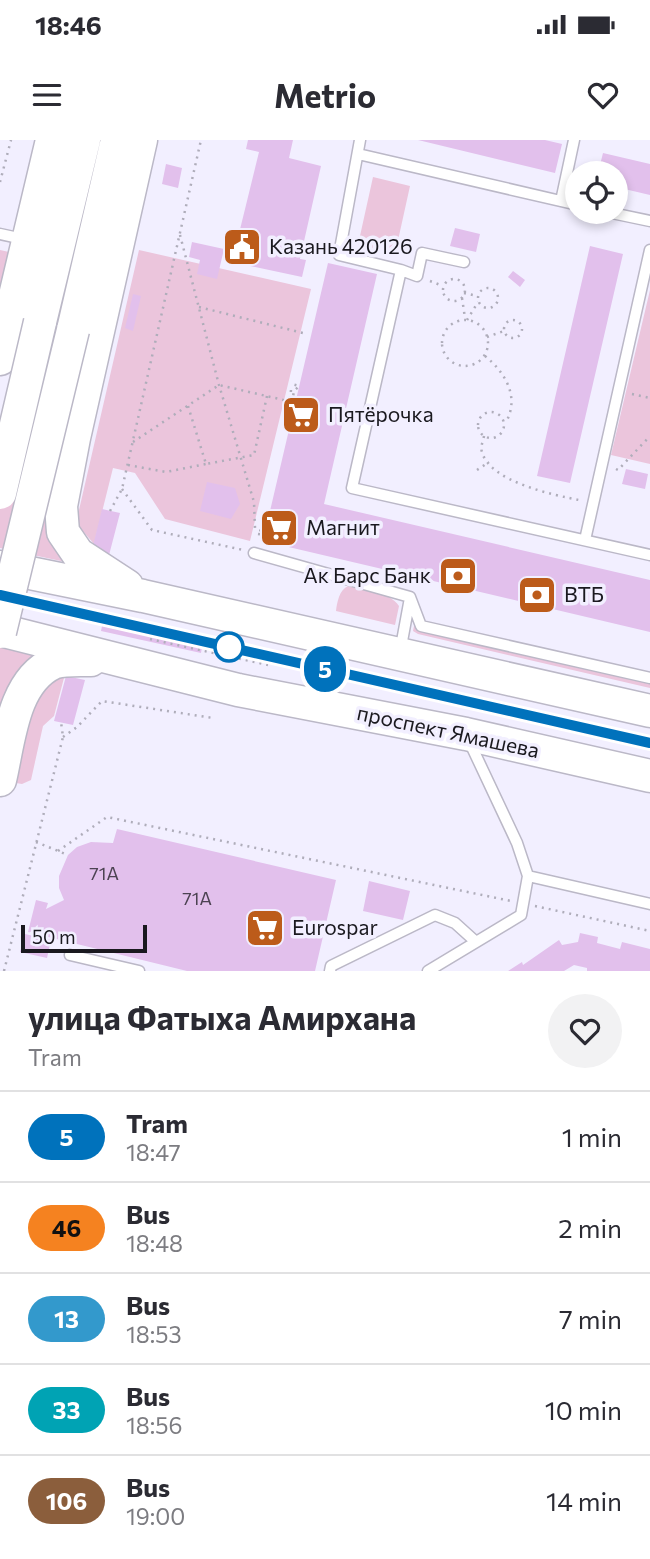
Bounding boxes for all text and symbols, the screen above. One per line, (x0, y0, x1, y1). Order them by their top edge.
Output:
text: 18:46 (35, 9, 102, 40)
text: Metrio (274, 75, 376, 115)
icon: menu (28, 76, 66, 114)
icon: heart (584, 76, 622, 114)
map controls (565, 161, 628, 224)
button: locate (565, 161, 628, 224)
public building icon: Казань 420126 (221, 226, 263, 268)
place label: Казань 420126 (269, 233, 413, 258)
supermarket icon: Пятёрочка (280, 394, 322, 436)
place label: Пятёрочка (328, 401, 434, 426)
supermarket icon: Магнит (258, 507, 300, 549)
place label: Магнит (306, 514, 380, 539)
bank icon: Ак Барс Банк (437, 555, 479, 597)
place label: Ак Барс Банк (303, 562, 431, 587)
bank icon: ВТБ (516, 574, 558, 616)
place label: ВТБ (564, 581, 604, 606)
unlabelled marker (214, 632, 244, 662)
line badge: 5 (302, 646, 348, 692)
text: 5 (318, 654, 332, 683)
street label: проспект Ямашева (355, 699, 542, 762)
house number: 71А (89, 862, 119, 884)
house number: 71А (182, 887, 212, 909)
supermarket icon: Eurospar (244, 907, 286, 949)
place label: Eurospar (292, 914, 378, 939)
scale bar (21, 922, 147, 954)
text: 50 m (32, 925, 76, 948)
button: heart (548, 994, 622, 1068)
text: улица Фатыха Амирхана (28, 996, 416, 1037)
text: Tram (28, 1043, 82, 1071)
text: Tram (126, 1107, 188, 1138)
text: 1 min (562, 1121, 622, 1152)
text: 5 (60, 1122, 74, 1151)
text: 18:47 (126, 1138, 181, 1166)
text: Bus (126, 1198, 170, 1229)
text: 2 min (558, 1212, 622, 1243)
text: 46 (52, 1213, 81, 1242)
text: 18:48 (126, 1229, 183, 1257)
text: Bus (126, 1289, 170, 1320)
text: 7 min (559, 1303, 622, 1334)
text: 13 (54, 1304, 79, 1333)
text: 18:53 (126, 1320, 182, 1348)
text: Bus (126, 1380, 170, 1411)
text: 10 min (545, 1394, 622, 1425)
text: 33 (53, 1395, 80, 1424)
text: 18:56 (126, 1411, 182, 1439)
text: Bus (126, 1471, 170, 1502)
text: 14 min (546, 1485, 622, 1516)
text: 106 (46, 1486, 87, 1515)
text: 19:00 (126, 1502, 185, 1530)

